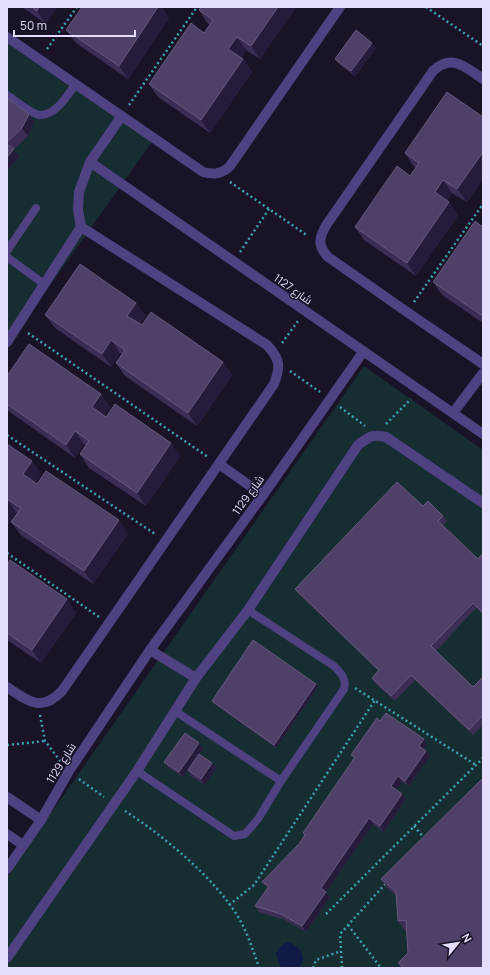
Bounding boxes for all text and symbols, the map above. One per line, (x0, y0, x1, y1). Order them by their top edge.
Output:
scale bar (14, 12, 135, 38)
text: 50 m (20, 17, 47, 34)
street label: شارع 1127 (270, 270, 316, 308)
street label: شارع 1129 (228, 472, 268, 518)
street label: شارع 1129 (42, 740, 80, 786)
north arrow (438, 923, 478, 963)
text: N (459, 931, 476, 945)

